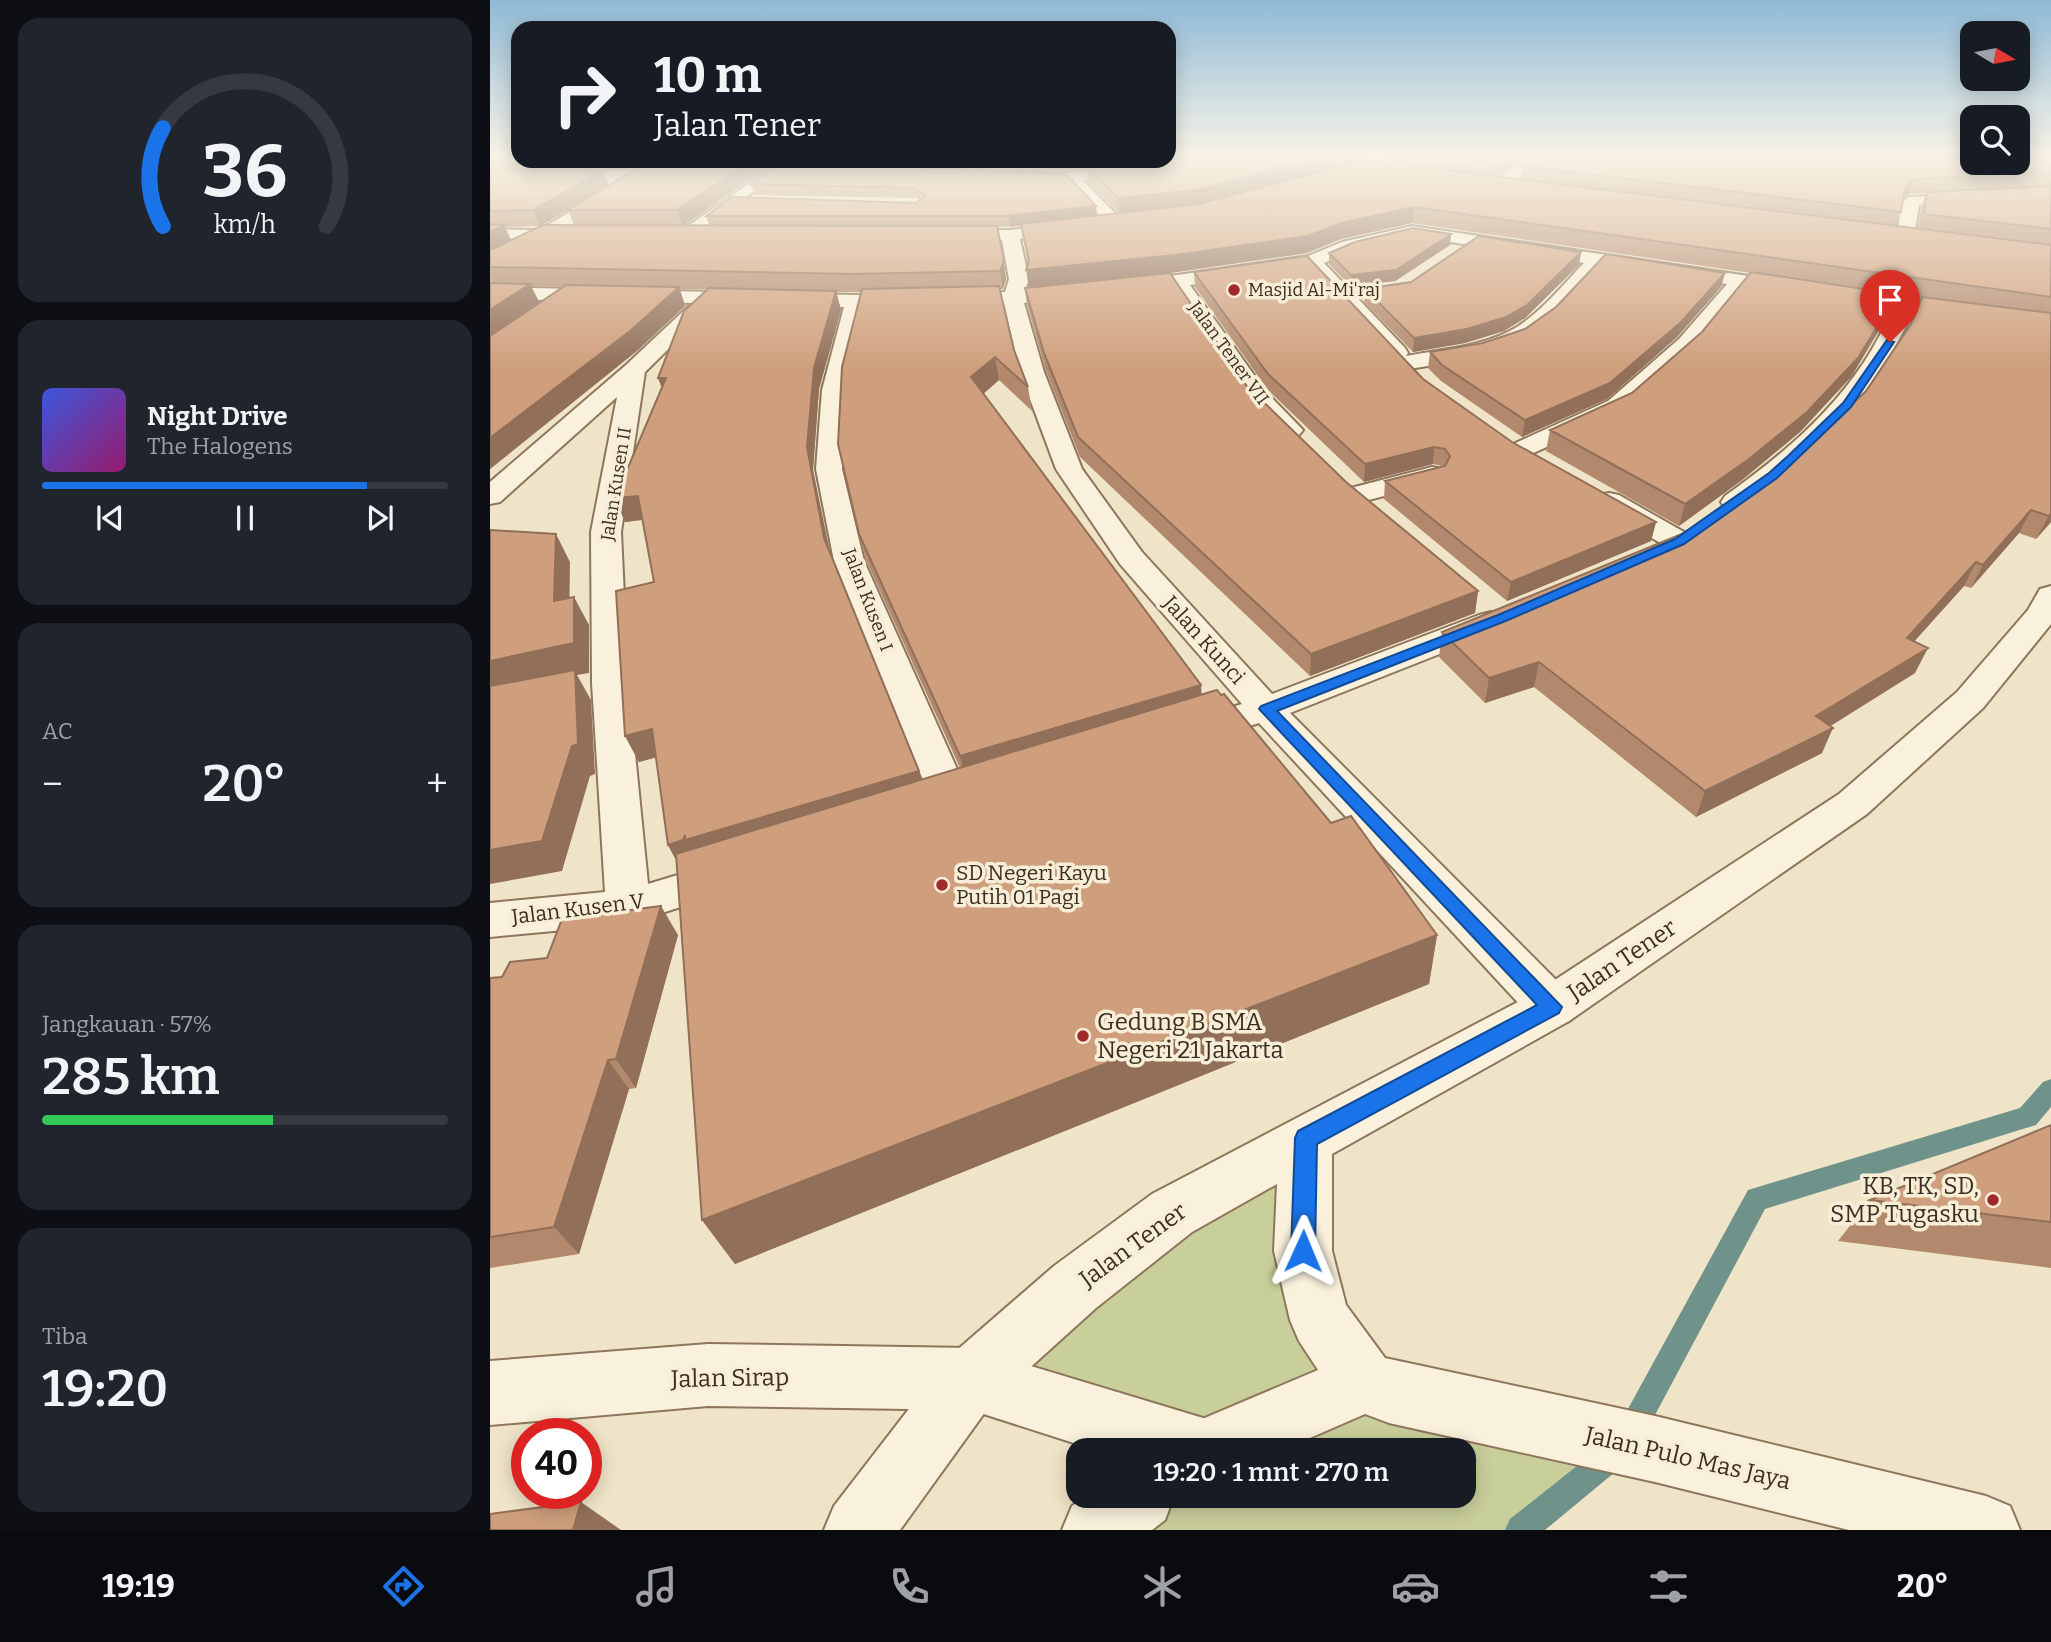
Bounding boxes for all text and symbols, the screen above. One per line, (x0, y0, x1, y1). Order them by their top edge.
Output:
north arrow (1960, 21, 2030, 91)
map controls (1960, 21, 2030, 175)
text: 10 m (654, 46, 762, 105)
icon: right (539, 49, 630, 140)
button: search (1960, 105, 2030, 175)
text: Jalan Tener (654, 106, 821, 144)
text: 36 (203, 129, 287, 216)
text: km/h (214, 210, 276, 240)
pin (1860, 270, 1920, 342)
place label: Masjid Al-Mi'raj (1248, 279, 1380, 301)
icon: arrive (1871, 281, 1909, 319)
marker: Masjid Al-Mi'raj (1226, 282, 1242, 298)
street label: Jalan Tener VII (1184, 296, 1274, 409)
text: Night Drive (147, 401, 288, 432)
street label: Jalan Kusen II (596, 426, 636, 543)
text: The Halogens (147, 432, 293, 460)
icon: previous (91, 499, 129, 537)
icon: pause (226, 499, 264, 537)
icon: next (361, 499, 399, 537)
street label: Jalan Kusen I (838, 545, 898, 655)
street label: Jalan Kunci (1157, 590, 1250, 690)
text: AC (42, 717, 73, 745)
text: 20° (202, 752, 287, 815)
text: − (42, 761, 63, 807)
text: + (426, 761, 448, 807)
place label: SD Negeri Kayu Putih 01 Pagi (956, 860, 1107, 910)
marker: SD Negeri Kayu Putih 01 Pagi (934, 877, 950, 893)
street label: Jalan Kusen V (509, 888, 646, 930)
street label: Jalan Tener (1561, 913, 1682, 1007)
place label: Gedung B SMA Negeri 21 Jakarta (1097, 1008, 1284, 1064)
text: Jangkauan · 57% (42, 1010, 212, 1038)
marker: Gedung B SMA Negeri 21 Jakarta (1075, 1028, 1091, 1044)
text: 285 km (42, 1045, 220, 1108)
place label: KB, TK, SD, SMP Tugasku (1830, 1172, 1979, 1228)
marker: KB, TK, SD, SMP Tugasku (1985, 1192, 2001, 1208)
street label: Jalan Tener (1073, 1197, 1192, 1294)
position arrow (1266, 1214, 1340, 1288)
text: Tiba (42, 1322, 88, 1350)
text: 19:20 (42, 1357, 168, 1420)
street label: Jalan Sirap (670, 1363, 789, 1393)
speed limit sign: 40 (511, 1418, 602, 1509)
street label: Jalan Pulo Mas Jaya (1581, 1420, 1794, 1495)
text: 19:20 · 1 mnt · 270 m (1153, 1457, 1389, 1488)
icon: directions (379, 1562, 428, 1611)
icon: music (632, 1562, 681, 1611)
icon: phone (885, 1562, 934, 1611)
icon: climate (1138, 1562, 1187, 1611)
icon: car (1391, 1562, 1440, 1611)
icon: filters (1644, 1562, 1693, 1611)
text: 19:19 (102, 1567, 175, 1605)
text: 20° (1897, 1567, 1949, 1605)

